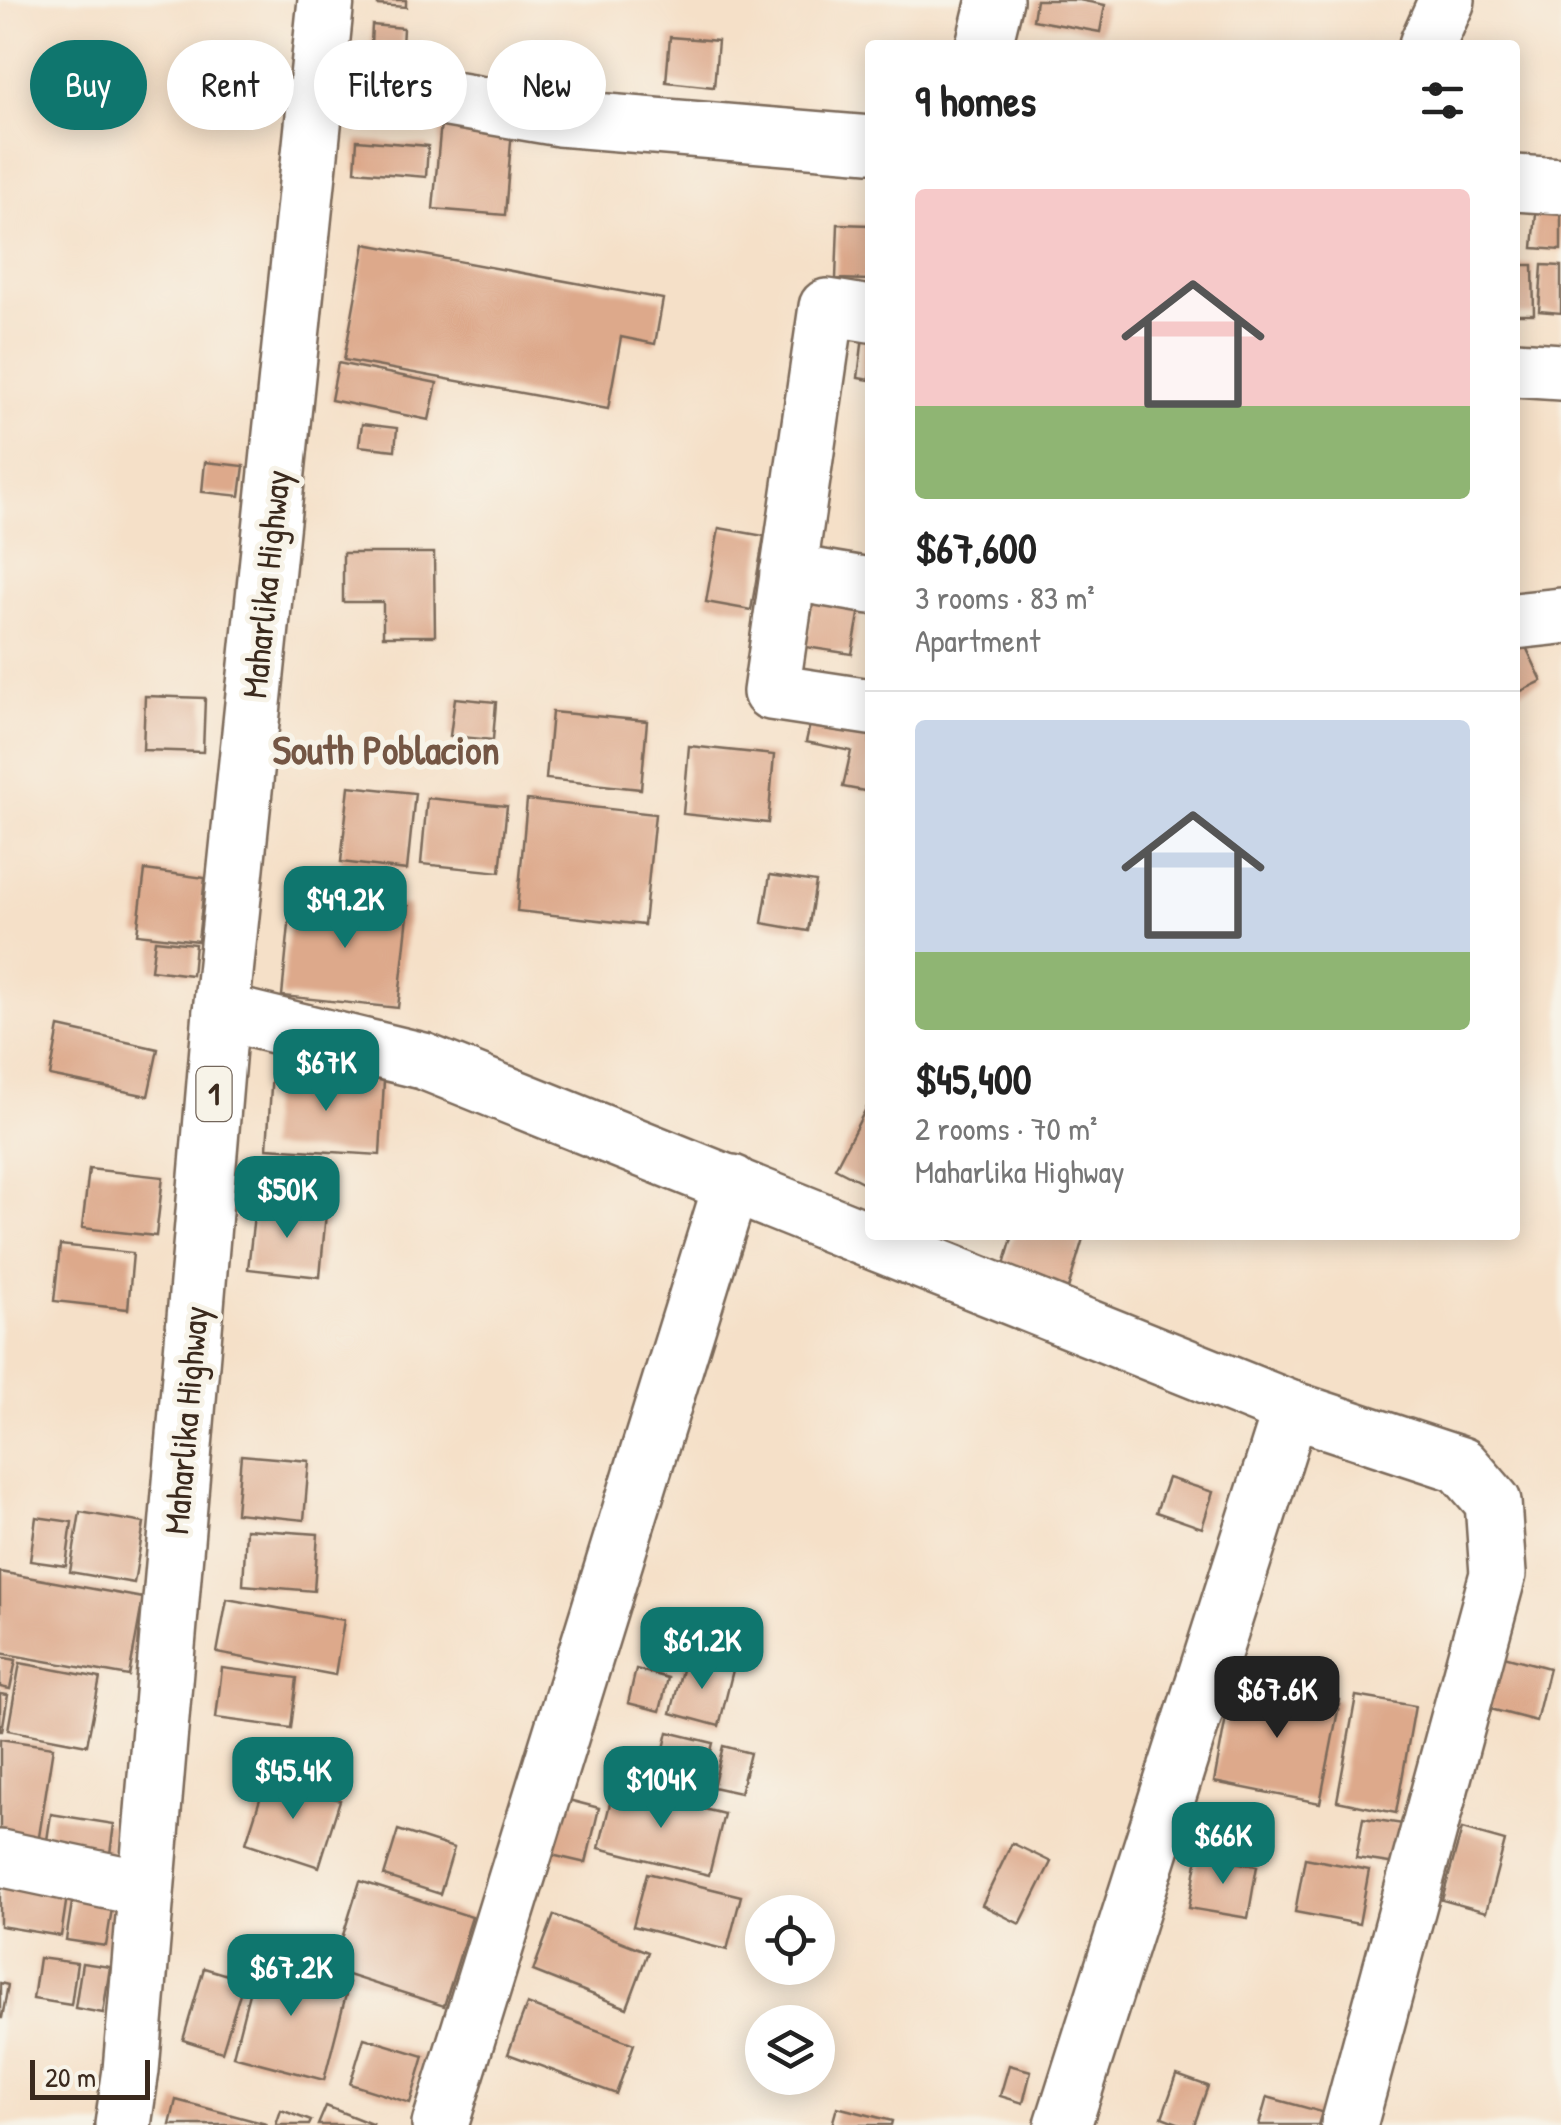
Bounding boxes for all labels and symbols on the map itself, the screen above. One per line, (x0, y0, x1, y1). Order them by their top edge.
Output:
street label: Maharlika Highway (230, 468, 301, 700)
district label: South Poblacion (272, 722, 500, 776)
pin: $49.2K (264, 866, 426, 951)
pin: $67K (267, 1029, 385, 1114)
road number: 1 (196, 1067, 232, 1121)
pin: $50K (228, 1156, 346, 1241)
street label: Maharlika Highway (152, 1304, 219, 1536)
pin: $61.2K (621, 1607, 783, 1692)
pin: $67.6K (1196, 1656, 1358, 1741)
pin: $45.4K (212, 1737, 374, 1822)
pin: $104K (591, 1746, 731, 1831)
pin: $66K (1164, 1802, 1282, 1887)
pin: $67.2K (210, 1934, 372, 2019)
scale bar (30, 2055, 150, 2100)

